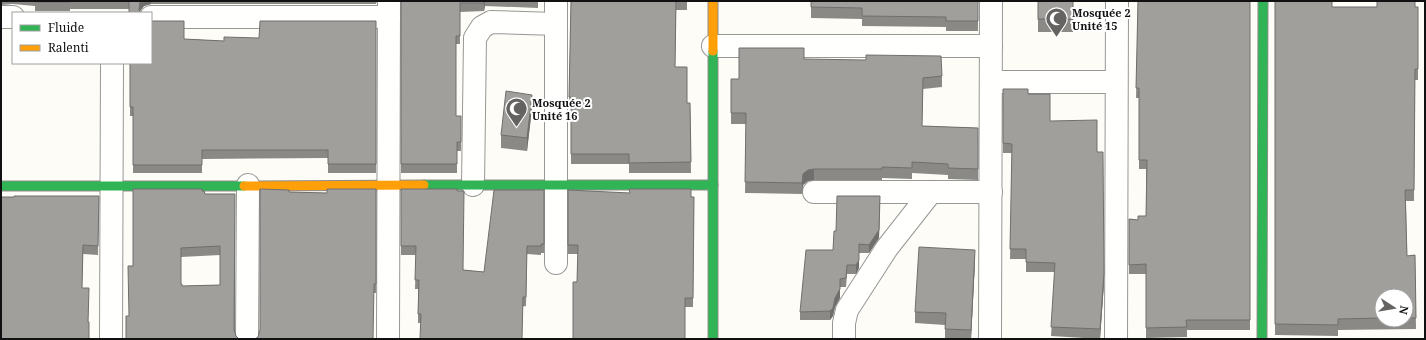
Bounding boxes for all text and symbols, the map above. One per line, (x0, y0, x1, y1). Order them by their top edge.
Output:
mosque icon: Mosquée 2 Unité 15 (1043, 5, 1069, 38)
place label: Mosquée 2 Unité 15 (1072, 5, 1131, 33)
legend (12, 12, 152, 64)
text: Fluide (48, 19, 84, 36)
text: Ralenti (48, 39, 89, 56)
mosque icon: Mosquée 2 Unité 16 (503, 95, 529, 128)
place label: Mosquée 2 Unité 16 (532, 95, 591, 123)
north arrow (1374, 288, 1414, 328)
text: N (1396, 304, 1413, 316)

